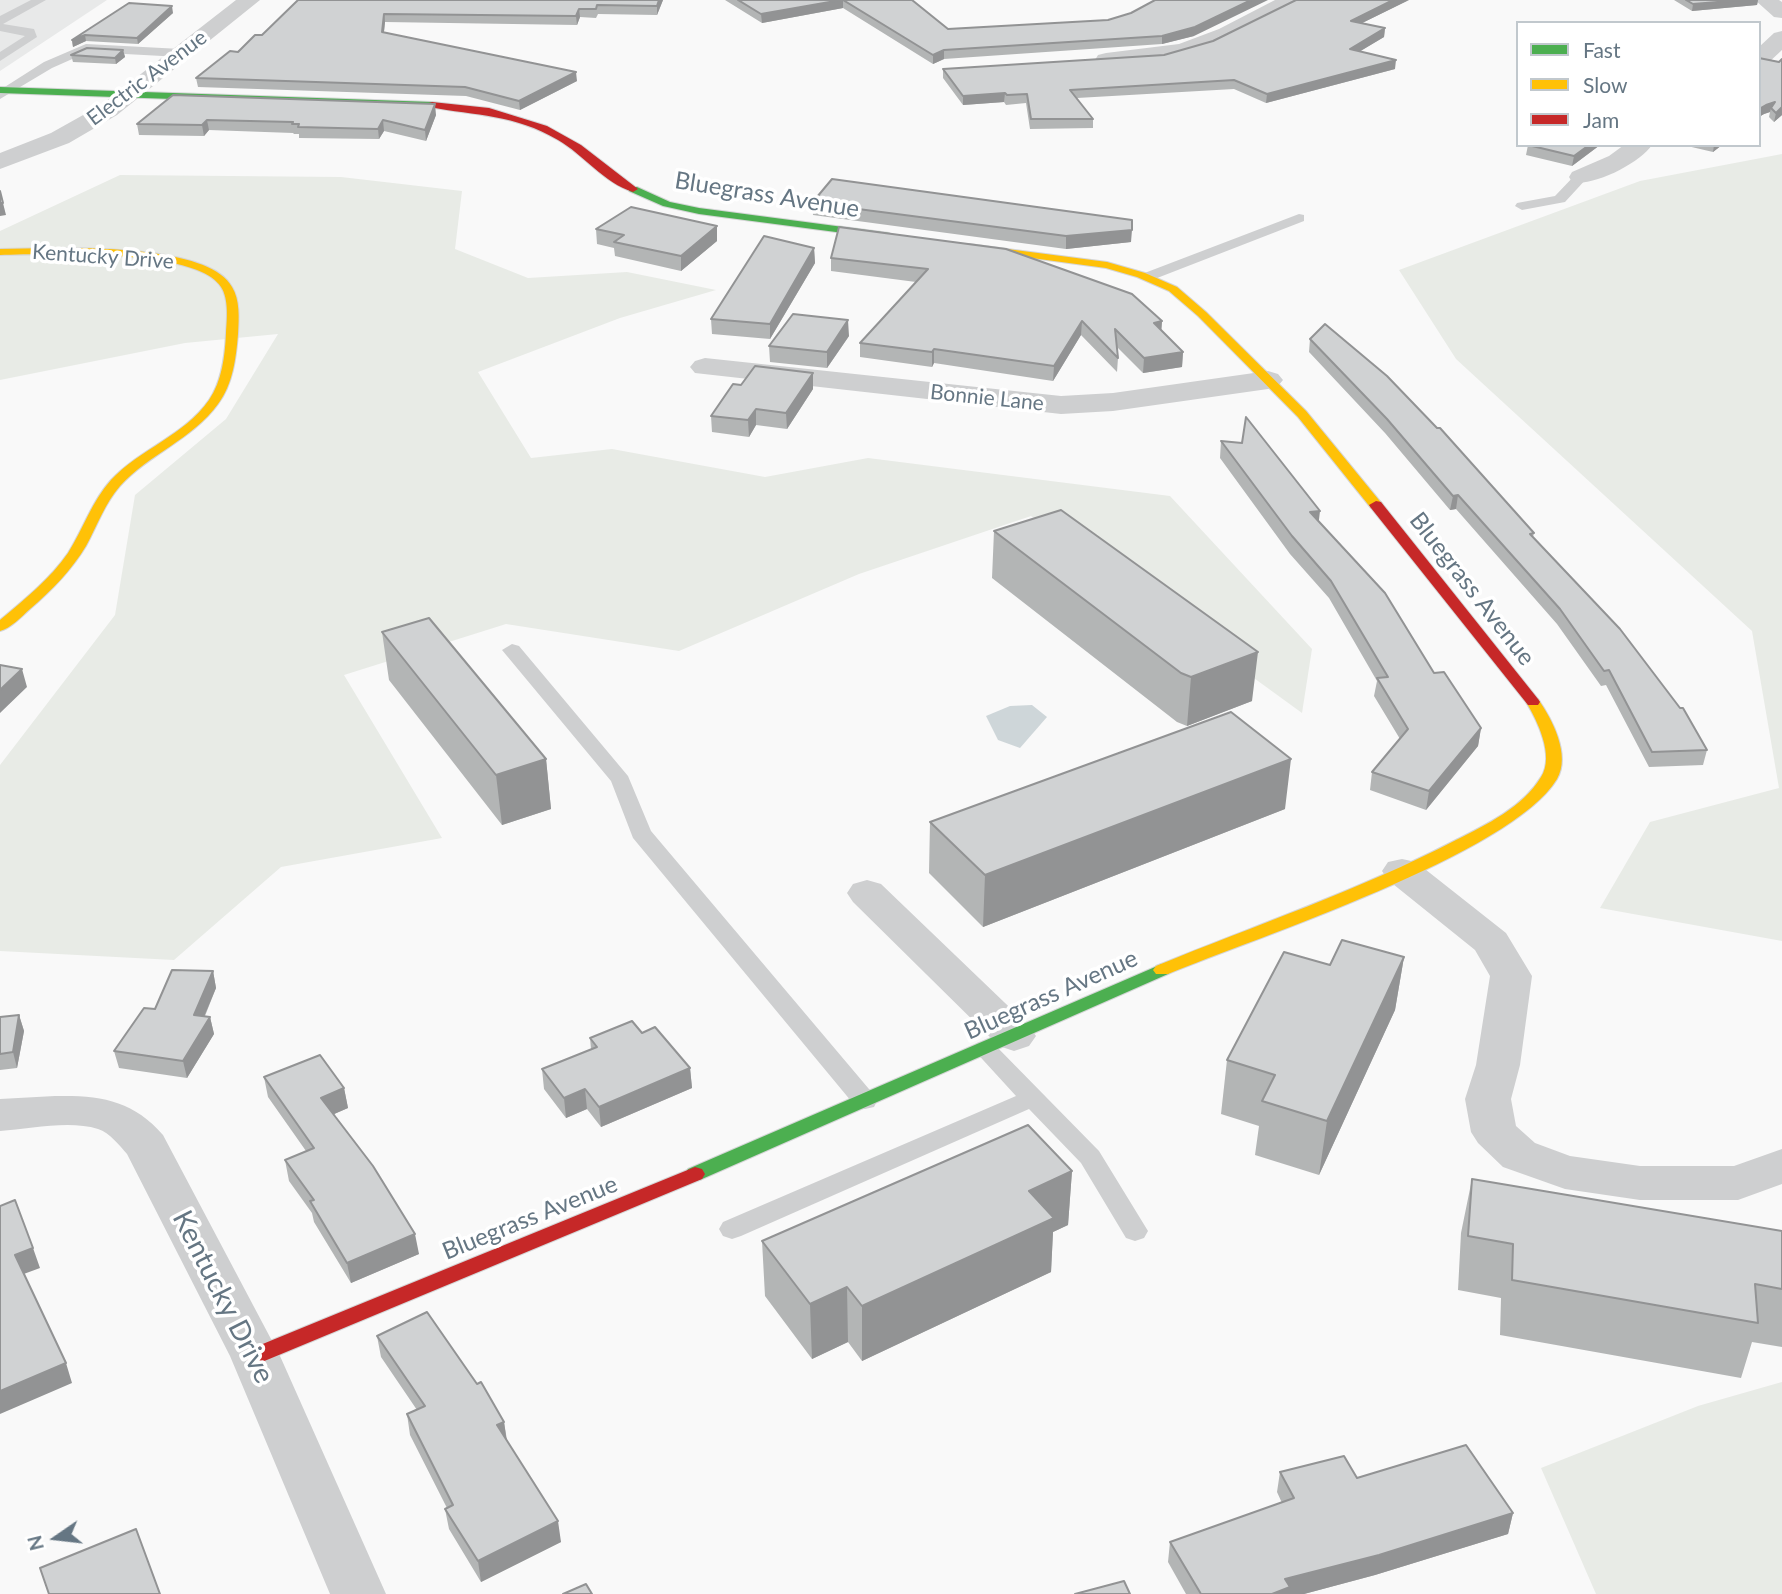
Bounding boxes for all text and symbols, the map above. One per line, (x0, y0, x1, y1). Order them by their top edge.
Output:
legend (1516, 21, 1761, 147)
street label: Electric Avenue (82, 25, 212, 131)
text: Fast (1583, 37, 1620, 62)
text: Slow (1583, 72, 1627, 97)
text: Jam (1583, 107, 1619, 132)
street label: Bluegrass Avenue (673, 166, 861, 224)
street label: Kentucky Drive (31, 239, 175, 275)
street label: Bonnie Lane (929, 379, 1045, 417)
street label: Bluegrass Avenue (1403, 507, 1541, 671)
street label: Bluegrass Avenue (960, 944, 1142, 1046)
street label: Bluegrass Avenue (438, 1170, 622, 1266)
street label: Kentucky Drive (165, 1205, 281, 1389)
north arrow (21, 1503, 91, 1573)
text: N (22, 1533, 48, 1553)

